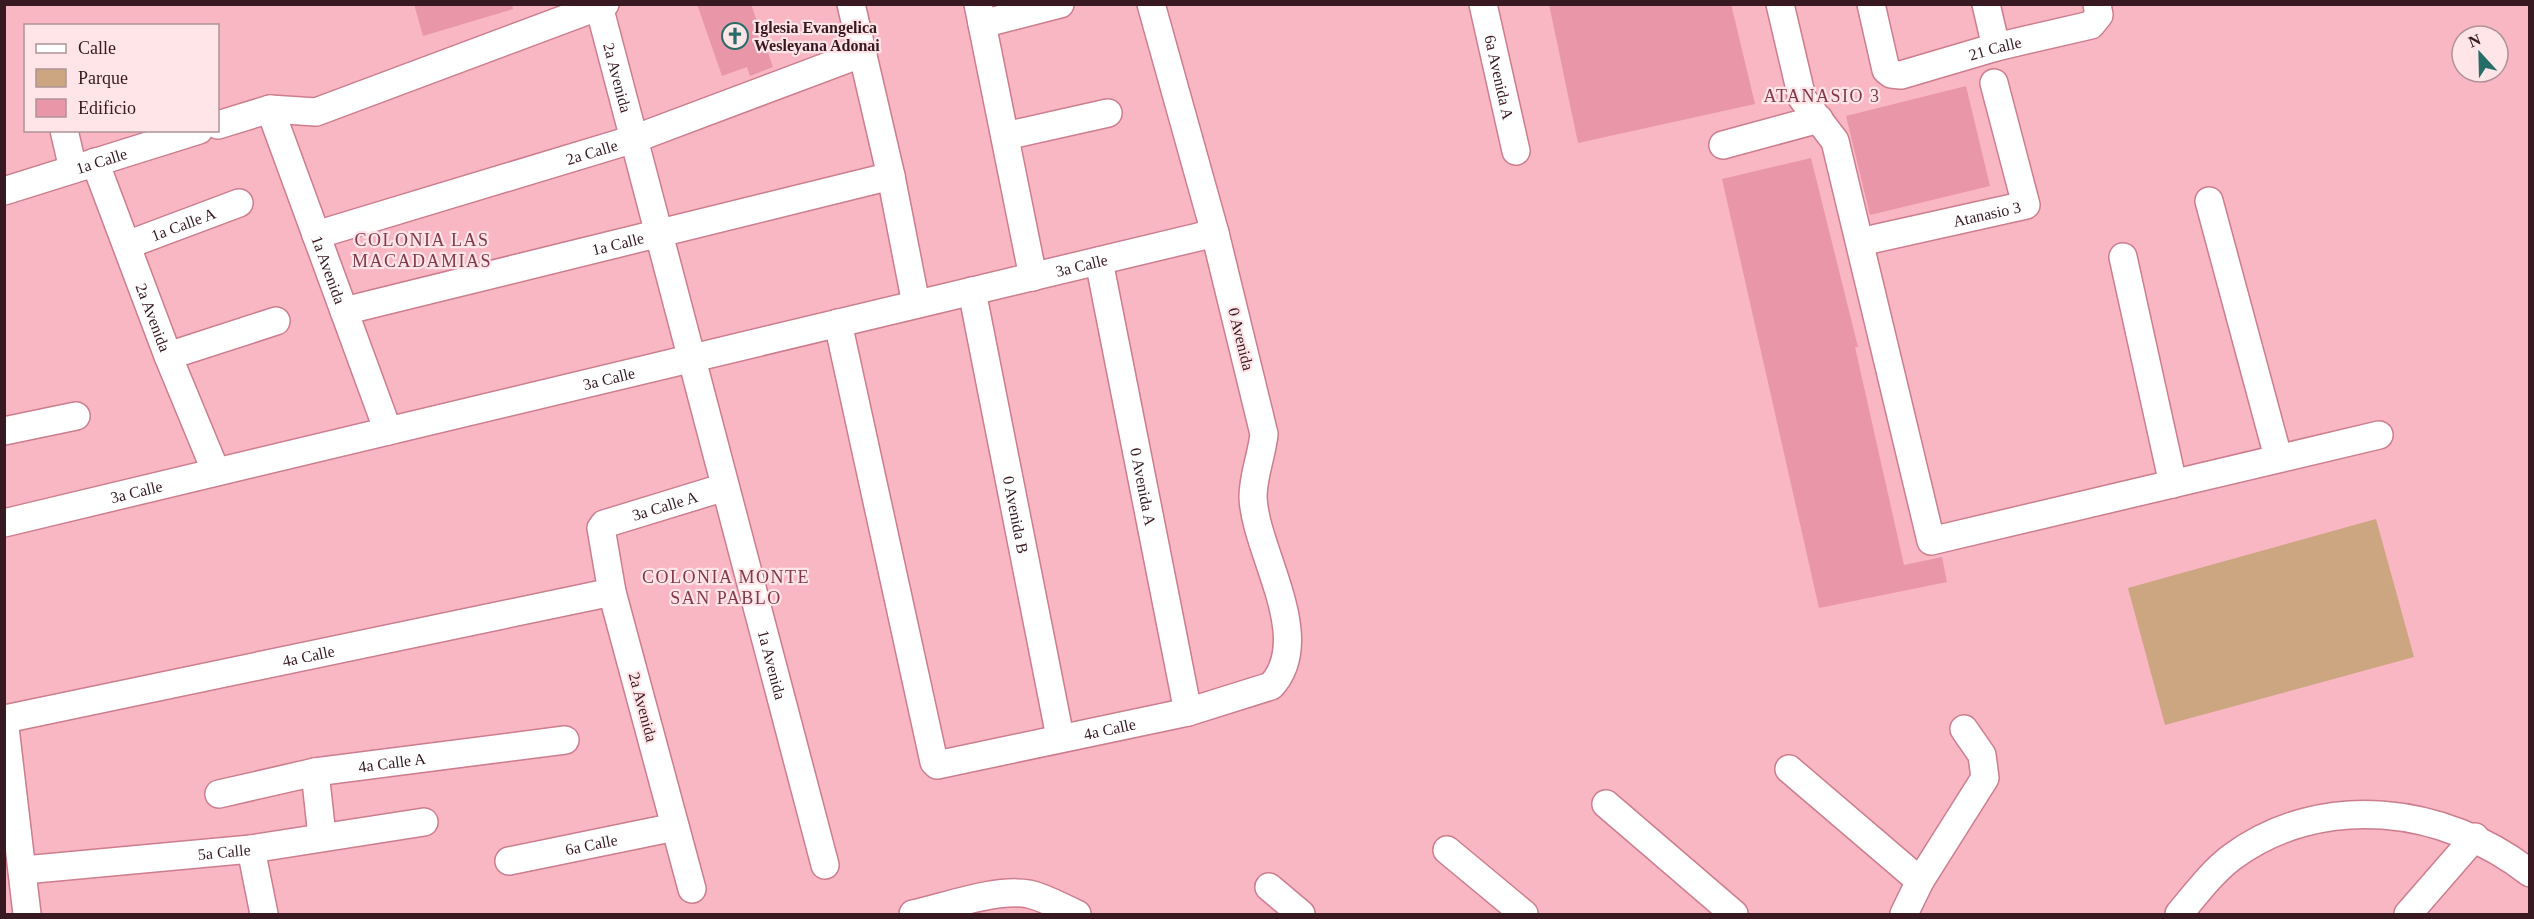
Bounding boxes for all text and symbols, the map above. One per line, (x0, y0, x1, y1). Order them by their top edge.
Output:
place label: Iglesia Evangelica Wesleyana Adonai (754, 19, 880, 55)
church icon: Iglesia Evangelica Wesleyana Adonai (720, 21, 750, 51)
legend (24, 24, 219, 132)
north arrow (2450, 24, 2510, 84)
text: N (2466, 30, 2484, 51)
street label: 6a Avenida A (1482, 33, 1517, 121)
street label: 21 Calle (1967, 33, 2023, 63)
text: Calle (78, 38, 116, 58)
street label: 2a Avenida (601, 41, 635, 114)
text: Parque (78, 68, 128, 88)
district label: ATANASIO 3 (1763, 86, 1881, 106)
text: Edificio (78, 98, 136, 118)
street label: 2a Calle (564, 136, 619, 168)
street label: 1a Calle (74, 145, 129, 177)
street label: Atanasio 3 (1951, 198, 2022, 230)
street label: 1a Calle A (149, 204, 218, 244)
street label: 1a Calle (590, 229, 646, 258)
district label: COLONIA LAS MACADAMIAS (352, 230, 492, 271)
street label: 1a Avenida (309, 233, 349, 306)
street label: 3a Calle (1054, 251, 1109, 279)
street label: 2a Avenida (133, 281, 174, 354)
street label: 0 Avenida (1225, 306, 1257, 372)
street label: 3a Calle (581, 364, 637, 393)
street label: 0 Avenida A (1128, 446, 1160, 527)
street label: 0 Avenida B (1000, 474, 1032, 555)
street label: 3a Calle (109, 477, 164, 506)
street label: 3a Calle A (630, 487, 700, 523)
district label: COLONIA MONTE SAN PABLO (642, 567, 810, 608)
street label: 1a Avenida (755, 628, 790, 701)
street label: 4a Calle (281, 642, 336, 669)
street label: 2a Avenida (626, 670, 660, 744)
street label: 4a Calle (1082, 715, 1137, 742)
street label: 4a Calle A (357, 749, 427, 775)
street label: 6a Calle (564, 831, 619, 858)
street label: 5a Calle (197, 841, 251, 862)

